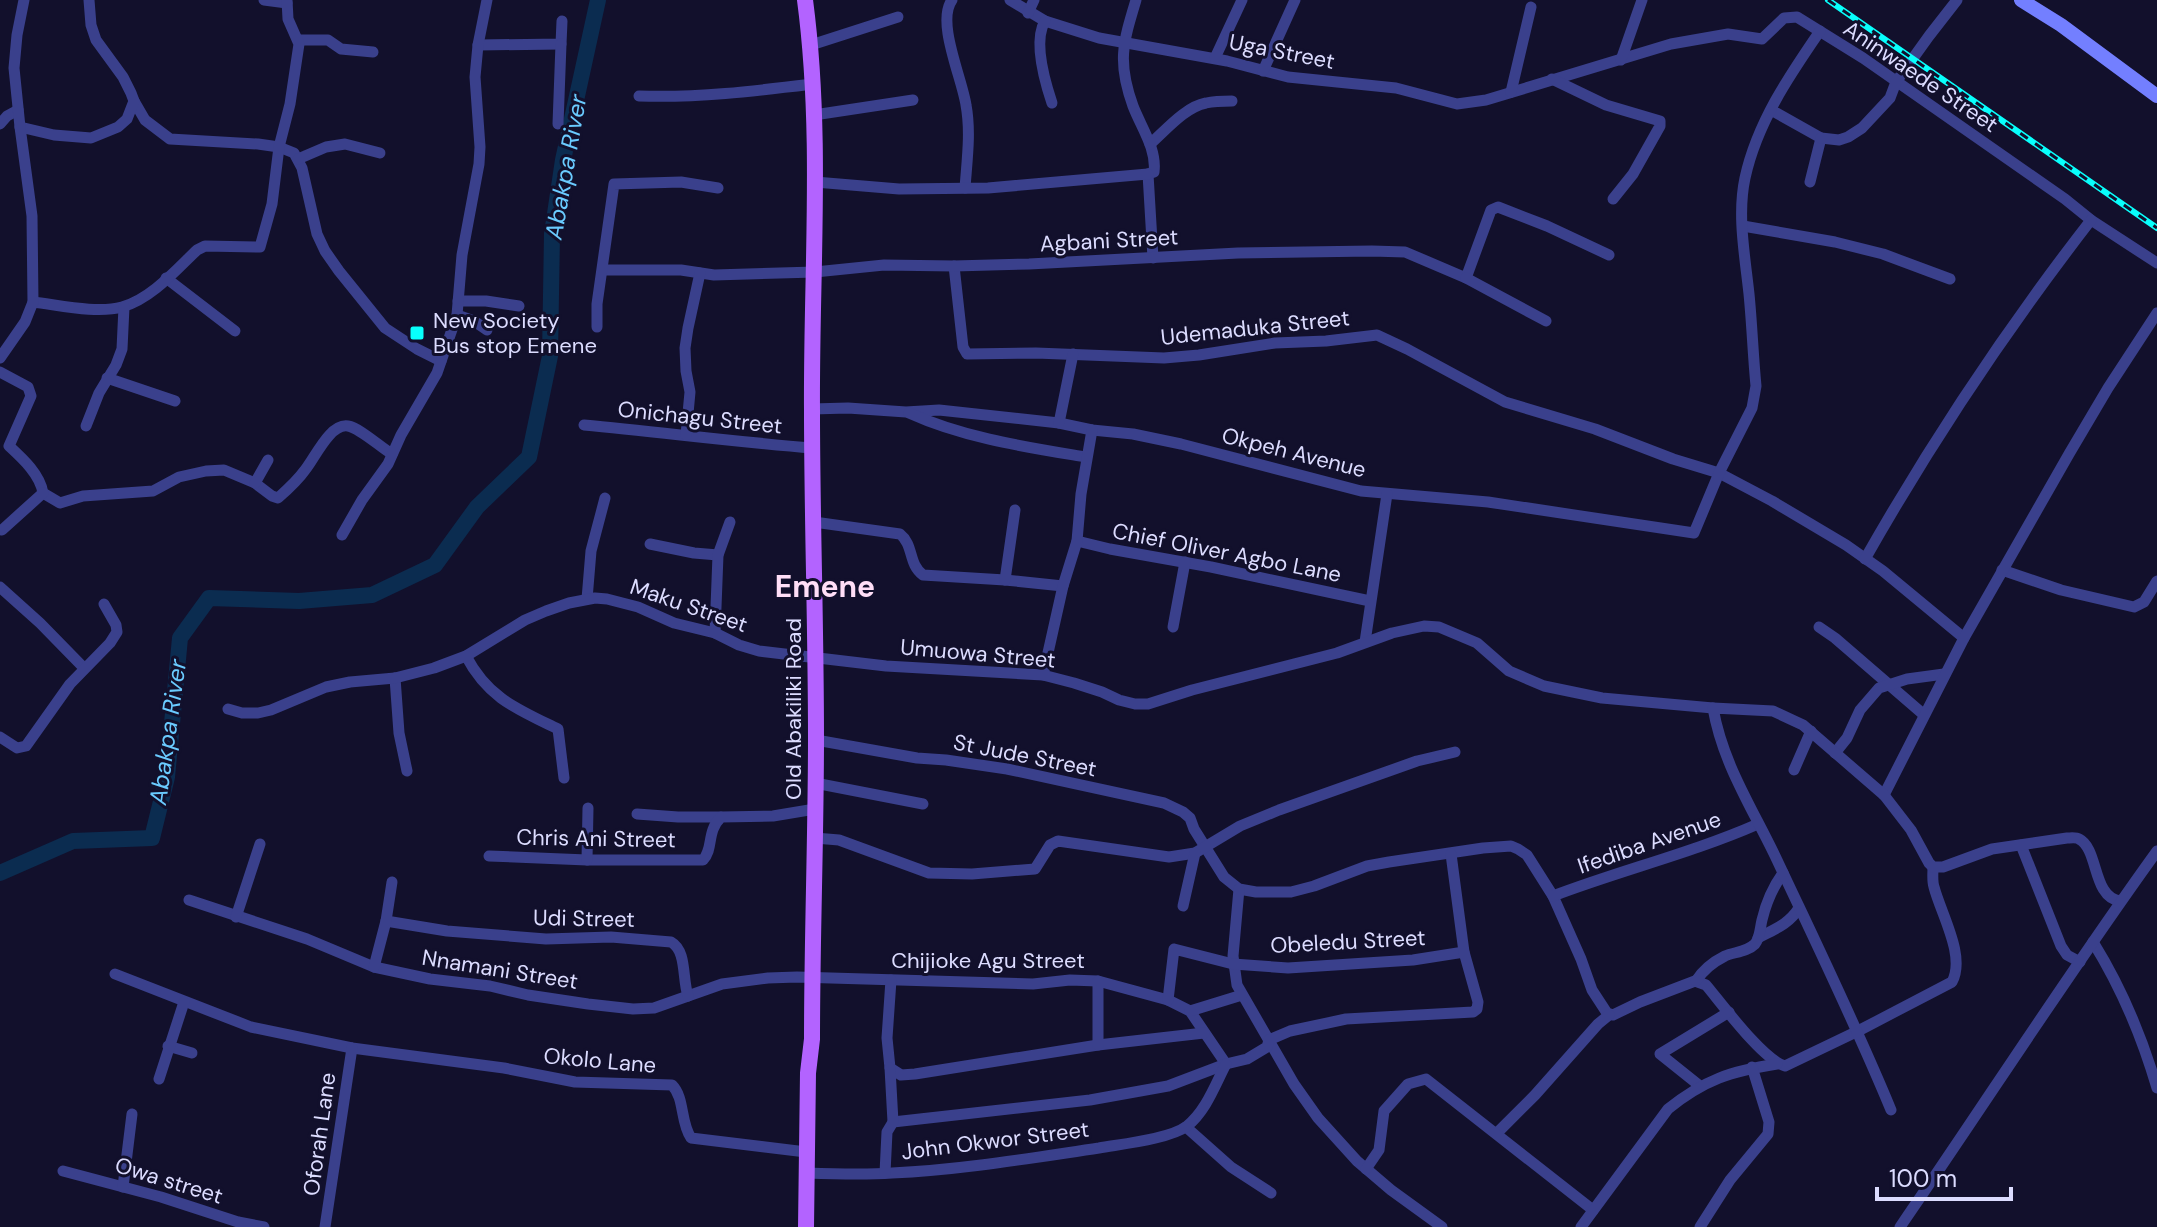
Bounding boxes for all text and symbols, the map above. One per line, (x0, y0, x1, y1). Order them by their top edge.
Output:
street label: Aninwaede Street (1838, 14, 2004, 139)
street label: Uga Street (1227, 27, 1337, 76)
water label: Abakpa River (537, 91, 594, 243)
street label: Agbani Street (1039, 222, 1179, 259)
street label: Udemaduka Street (1159, 303, 1351, 352)
place label: New Society Bus stop Emene (433, 306, 597, 360)
marker: New Society Bus stop Emene (408, 324, 426, 342)
street label: Onichagu Street (616, 394, 784, 441)
street label: Okpeh Avenue (1219, 421, 1369, 484)
street label: Chief Oliver Agbo Lane (1110, 516, 1344, 589)
district label: Emene (775, 567, 875, 606)
street label: Maku Street (626, 572, 751, 639)
street label: Old Abakiliki Road (779, 618, 808, 800)
street label: Umuowa Street (899, 632, 1057, 675)
water label: Abakpa River (142, 656, 193, 808)
street label: St Jude Street (951, 727, 1099, 784)
street label: Ifediba Avenue (1573, 804, 1725, 881)
street label: Chris Ani Street (516, 823, 676, 854)
street label: Udi Street (533, 903, 635, 934)
street label: Obeledu Street (1270, 923, 1426, 960)
street label: Nnamani Street (420, 943, 580, 996)
street label: Chijioke Agu Street (891, 946, 1085, 975)
street label: Okolo Lane (542, 1041, 657, 1080)
street label: Oforah Lane (296, 1070, 343, 1198)
street label: John Okwor Street (899, 1115, 1091, 1166)
street label: Owa street (111, 1150, 226, 1211)
scale bar (1877, 1151, 2011, 1201)
text: 100 m (1889, 1163, 1957, 1194)

